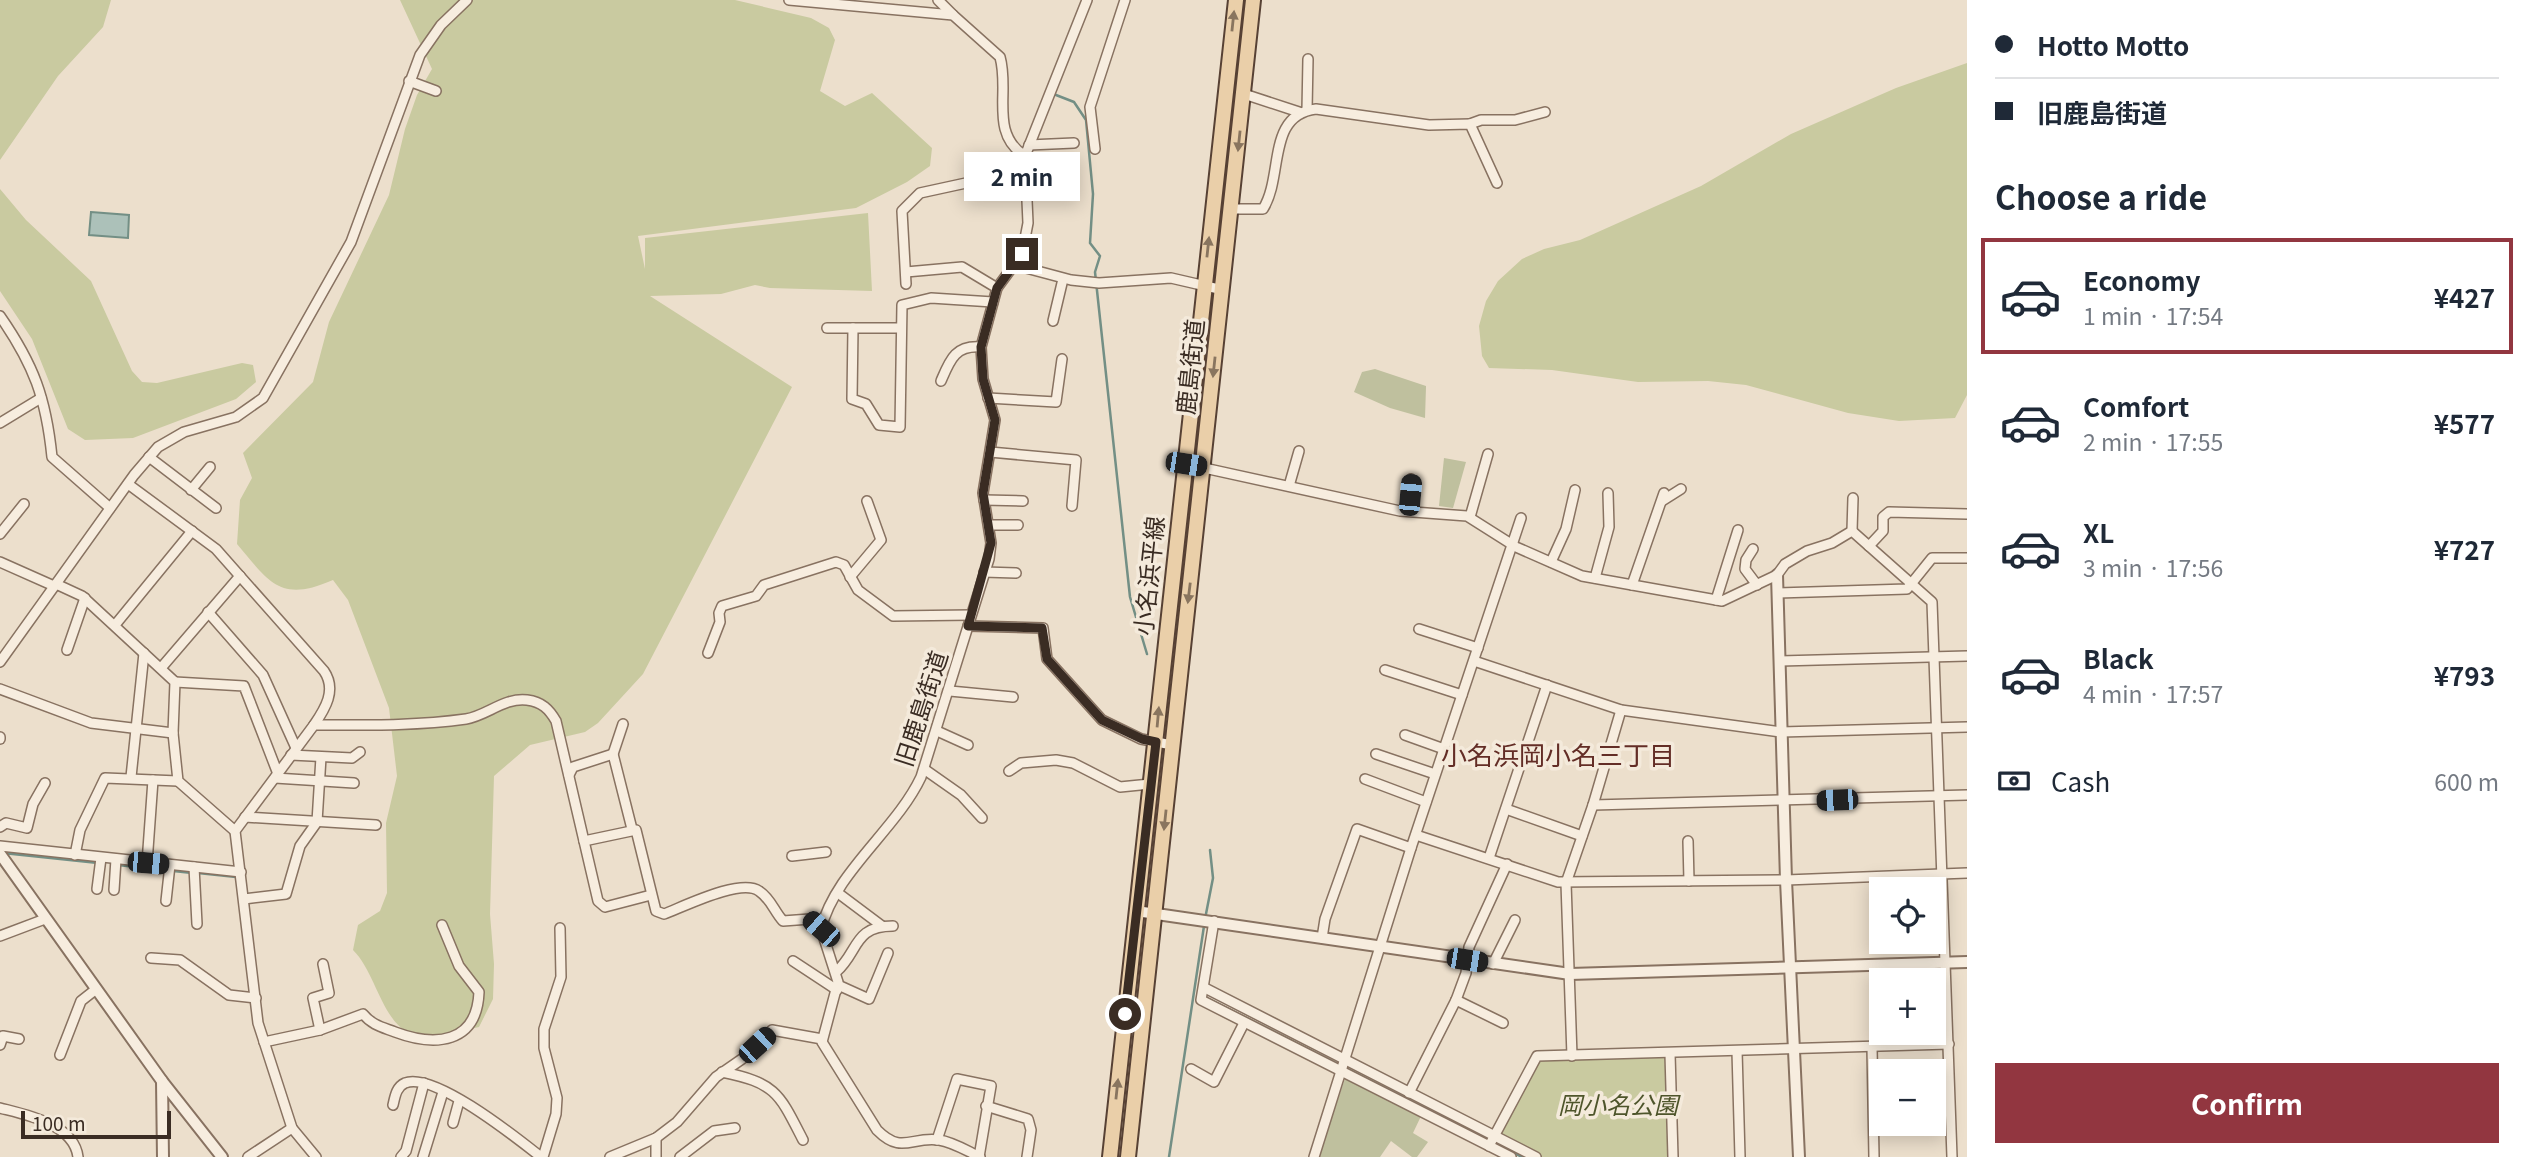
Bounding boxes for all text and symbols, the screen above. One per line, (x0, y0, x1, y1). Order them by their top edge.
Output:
one-way arrow (1228, 10, 1239, 32)
text: Hotto Motto (2037, 26, 2189, 63)
text: 旧鹿島街道 (2037, 93, 2167, 130)
one-way arrow (1233, 130, 1244, 152)
callout: 2 min (964, 152, 1080, 202)
text: 2 min (991, 159, 1053, 193)
text: Choose a ride (1995, 173, 2207, 219)
one-way arrow (1203, 236, 1214, 258)
route end (1006, 238, 1038, 270)
text: Economy (2083, 261, 2201, 298)
icon: car (1999, 265, 2062, 328)
text: ¥427 (2434, 278, 2495, 315)
text: 1 min · 17:54 (2083, 298, 2223, 332)
street label: 鹿島街道 (1166, 317, 1211, 416)
one-way arrow (1209, 356, 1220, 378)
text: Comfort (2083, 387, 2189, 424)
icon: car (1999, 391, 2062, 454)
text: ¥577 (2434, 404, 2495, 441)
text: 2 min · 17:55 (2083, 424, 2223, 458)
car (1164, 450, 1209, 478)
car (1398, 473, 1423, 517)
text: XL (2083, 513, 2114, 550)
street label: 小名浜平線 (1124, 514, 1171, 637)
icon: car (1999, 517, 2062, 580)
text: ¥727 (2434, 530, 2495, 567)
text: 3 min · 17:56 (2083, 550, 2223, 584)
one-way arrow (1183, 582, 1194, 604)
text: Black (2083, 639, 2154, 676)
icon: car (1999, 643, 2062, 706)
street label: 旧鹿島街道 (884, 646, 955, 771)
text: ¥793 (2434, 656, 2495, 693)
text: 4 min · 17:57 (2083, 676, 2223, 710)
one-way arrow (1153, 706, 1164, 728)
district label: 小名浜岡小名三丁目 (1441, 735, 1675, 772)
icon: cash (1995, 762, 2033, 800)
text: Cash (2051, 762, 2110, 799)
text: 600 m (2434, 764, 2499, 798)
car (1816, 789, 1859, 811)
one-way arrow (1159, 809, 1170, 831)
car (127, 851, 170, 875)
map controls (1869, 877, 1946, 1136)
button: locate (1869, 877, 1946, 954)
car (799, 907, 844, 951)
car (1445, 946, 1490, 974)
button: + (1869, 968, 1946, 1045)
route start (1109, 998, 1141, 1030)
car (735, 1023, 780, 1067)
button: − (1869, 1059, 1946, 1136)
button: Confirm (1995, 1063, 2499, 1143)
one-way arrow (1112, 1078, 1123, 1100)
park label: 岡小名公園 (1558, 1086, 1681, 1121)
scale bar (21, 1108, 172, 1140)
text: 100 m (32, 1109, 86, 1136)

